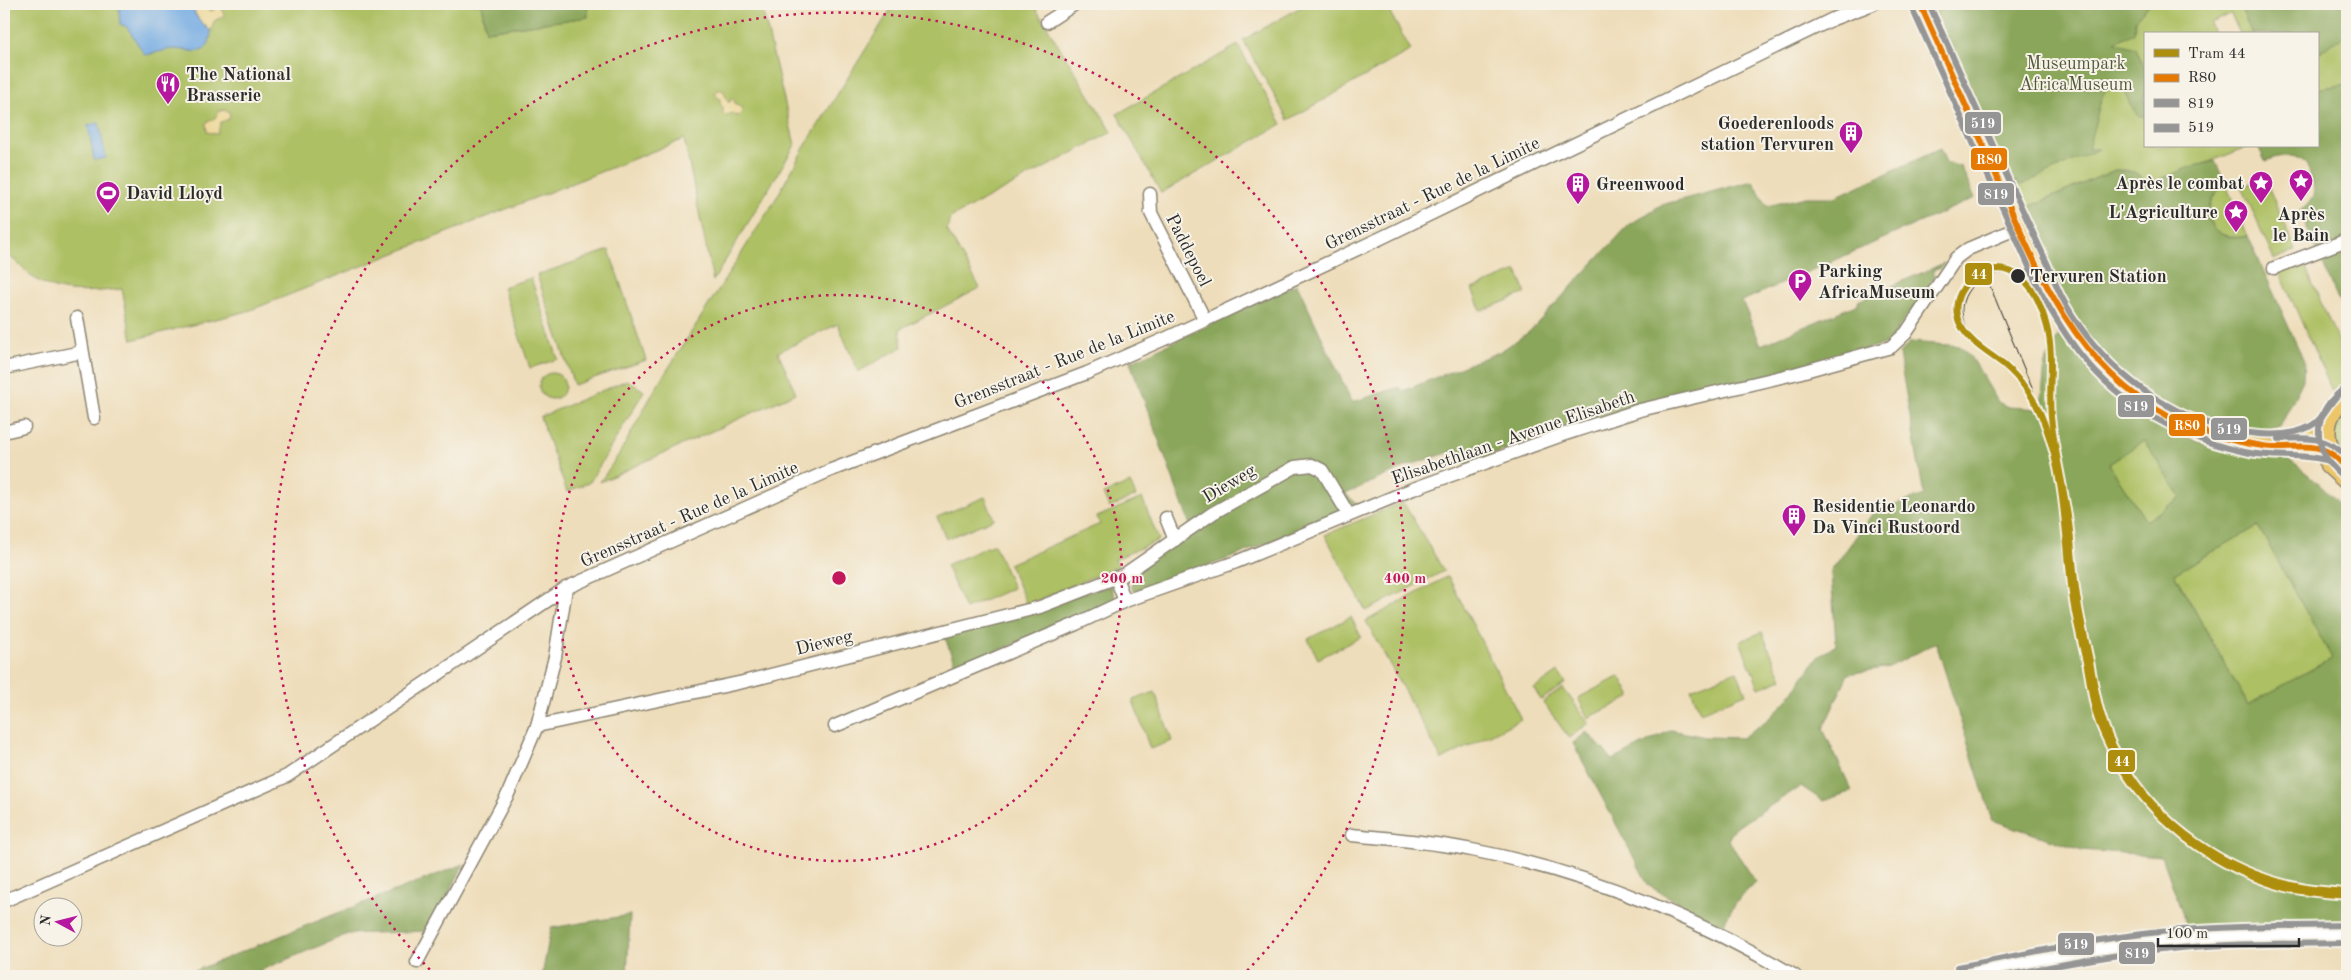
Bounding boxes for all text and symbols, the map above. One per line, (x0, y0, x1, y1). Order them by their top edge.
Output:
legend (2144, 32, 2318, 148)
text: Tram 44 (2188, 47, 2246, 62)
park label: Museumpark AfricaMuseum (2019, 55, 2133, 94)
place label: The National Brasserie (186, 66, 292, 105)
restaurant icon: The National Brasserie (155, 71, 181, 105)
text: R80 (2188, 71, 2216, 86)
text: 819 (2188, 97, 2214, 112)
line badge: 519 (1964, 111, 2002, 135)
place label: Goederenloods station Tervuren (1701, 115, 1834, 154)
text: 519 (1971, 117, 1995, 131)
building icon: Goederenloods station Tervuren (1838, 120, 1864, 154)
text: 519 (2188, 121, 2214, 136)
street label: Grensstraat - Rue de la Limite (1322, 134, 1543, 254)
line badge: R80 (1970, 147, 2008, 171)
text: R80 (1976, 153, 2002, 167)
place icon: Après le Bain (2288, 168, 2314, 202)
place icon: Après le combat (2248, 170, 2274, 204)
building icon: Greenwood (1565, 171, 1591, 205)
place label: Après le combat (2115, 175, 2244, 193)
place label: Greenwood (1596, 176, 1685, 194)
sports icon: David Lloyd (95, 180, 121, 214)
line badge: 819 (1977, 182, 2015, 206)
place label: David Lloyd (126, 185, 223, 203)
text: 819 (1984, 188, 2008, 202)
place icon: L'Agriculture (2223, 199, 2249, 233)
place label: L'Agriculture (2108, 204, 2218, 222)
place label: Après le Bain (2273, 206, 2329, 245)
street label: Paddepoel (1162, 211, 1214, 290)
line badge: 44 (1964, 262, 1993, 286)
place label: Parking AfricaMuseum (1818, 263, 1935, 302)
marker: Tervuren Station (2009, 267, 2027, 285)
parking icon: Parking AfricaMuseum (1787, 268, 1813, 302)
text: 44 (1971, 268, 1987, 282)
place label: Tervuren Station (2030, 268, 2167, 286)
street label: Grensstraat - Rue de la Limite (951, 307, 1177, 413)
street label: Elisabethlaan - Avenue Elisabeth (1389, 388, 1638, 488)
line badge: 819 (2117, 394, 2155, 418)
text: 819 (2124, 400, 2148, 414)
line badge: R80 (2168, 413, 2206, 437)
line badge: 519 (2210, 417, 2248, 441)
text: R80 (2174, 419, 2200, 433)
text: 519 (2217, 423, 2241, 437)
street label: Grensstraat - Rue de la Limite (578, 459, 801, 571)
street label: Dieweg (1200, 461, 1259, 507)
place label: Residentie Leonardo Da Vinci Rustoord (1812, 498, 1976, 537)
building icon: Residentie Leonardo Da Vinci Rustoord (1781, 503, 1807, 537)
centre of rings (830, 569, 848, 587)
text: 200 m (1101, 572, 1143, 587)
text: 400 m (1384, 572, 1426, 587)
street label: Dieweg (794, 627, 855, 659)
line badge: 44 (2107, 749, 2136, 773)
text: 44 (2114, 755, 2130, 769)
north arrow (32, 898, 82, 948)
text: N (38, 914, 54, 927)
scale bar (2158, 915, 2300, 947)
text: 100 m (2166, 927, 2208, 942)
line badge: 519 (2057, 932, 2095, 956)
text: 519 (2064, 938, 2088, 952)
line badge: 819 (2118, 941, 2156, 965)
text: 819 (2125, 947, 2149, 961)

